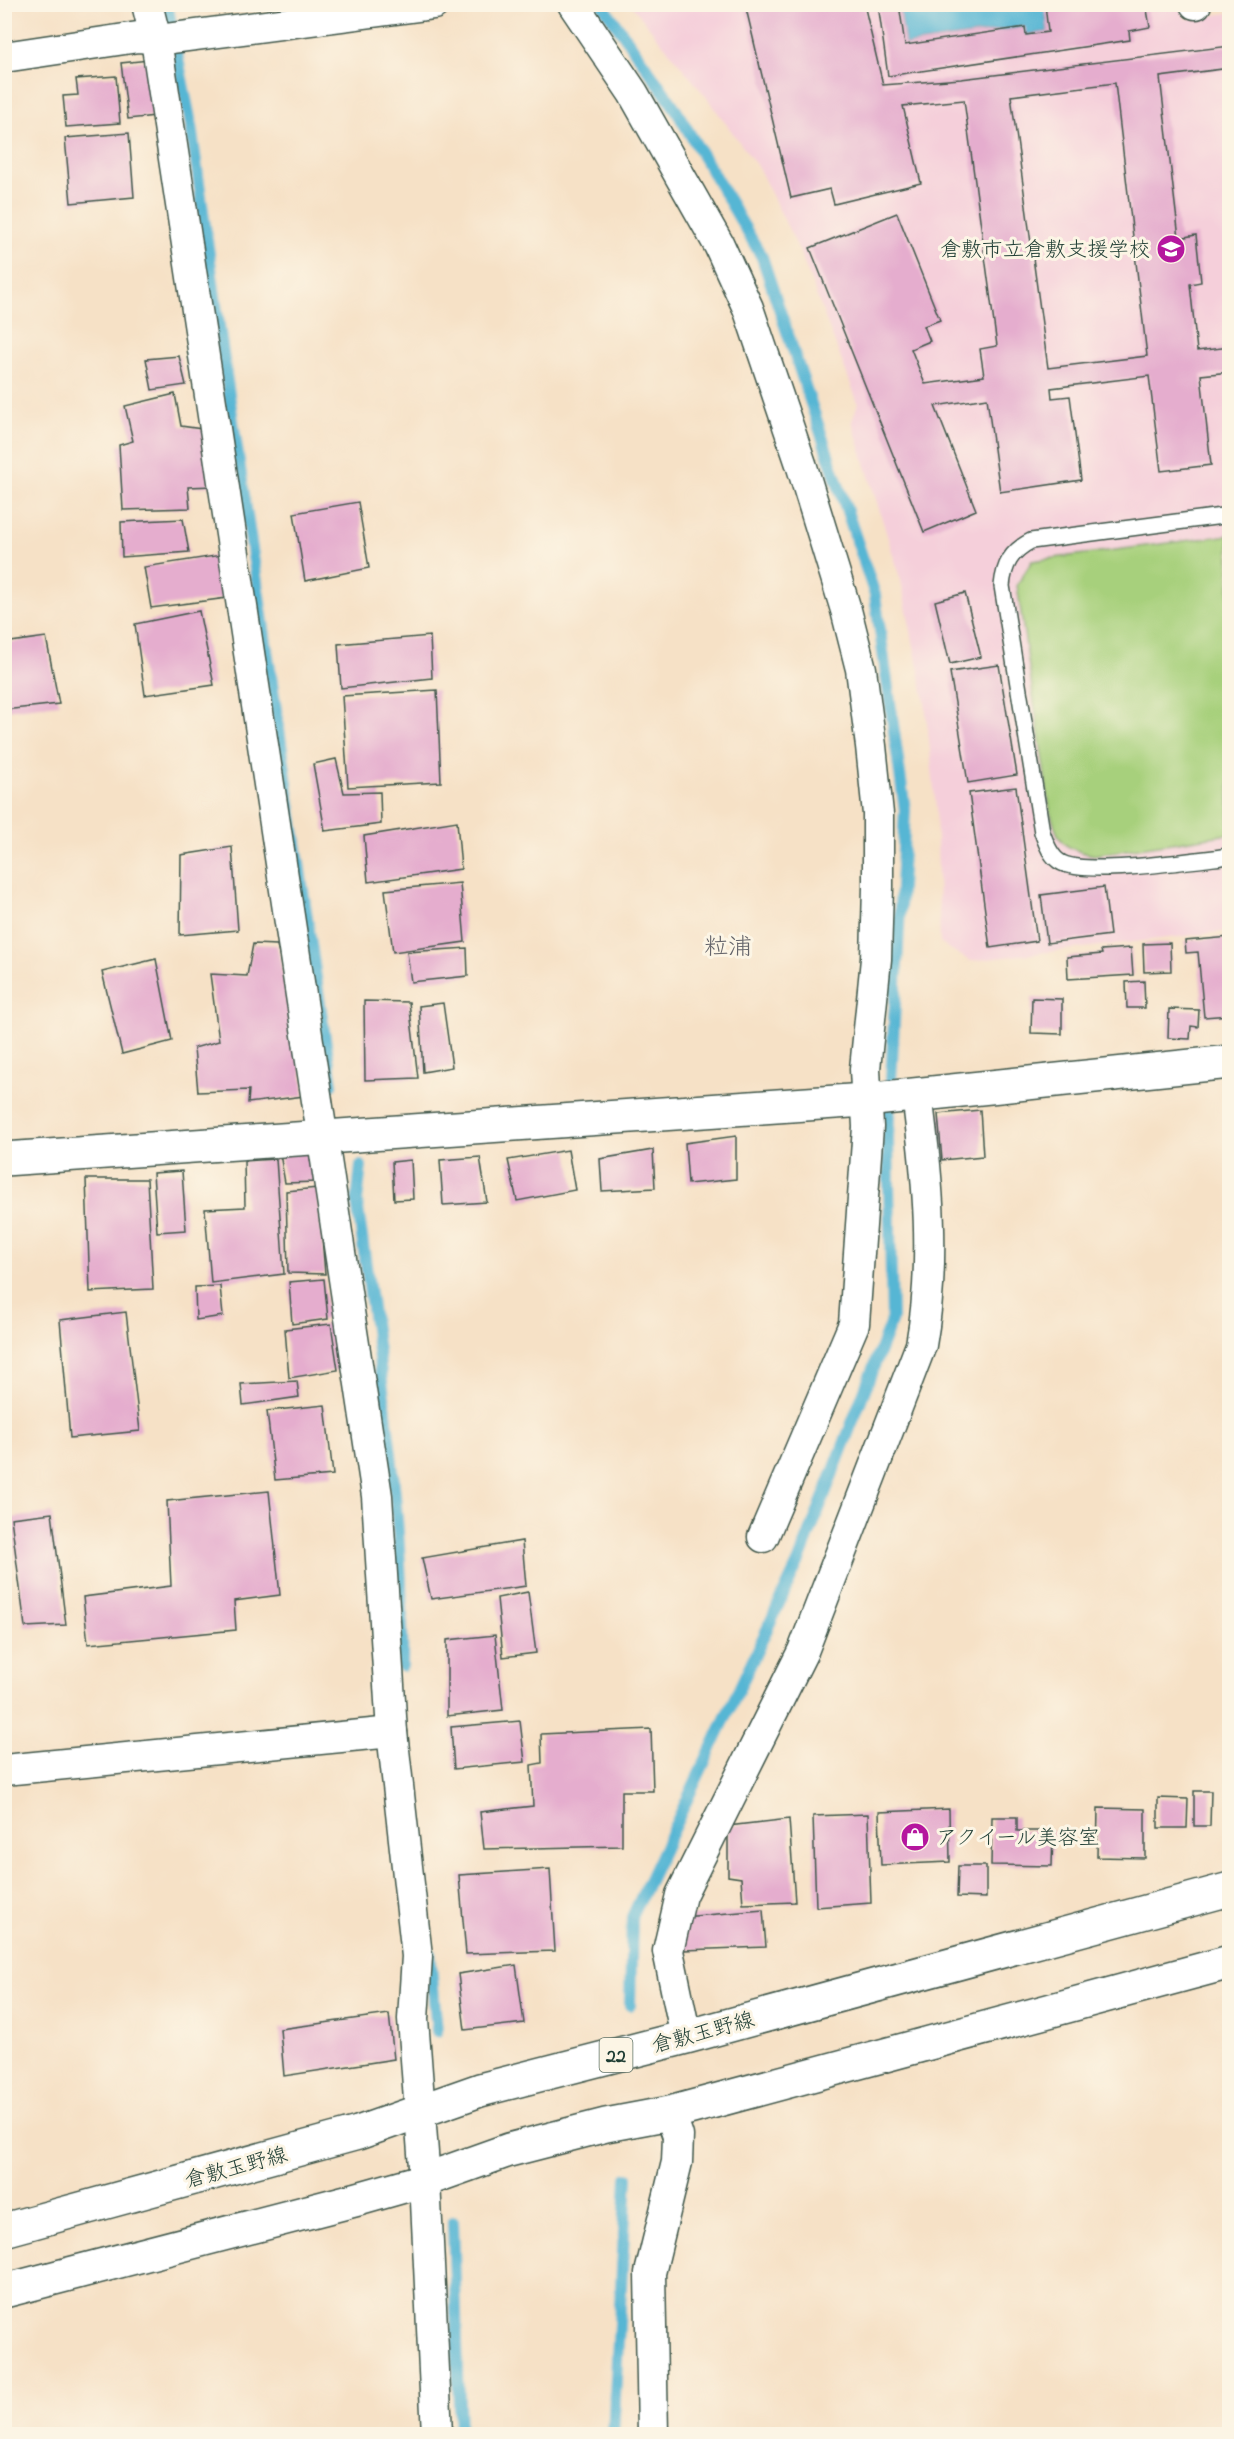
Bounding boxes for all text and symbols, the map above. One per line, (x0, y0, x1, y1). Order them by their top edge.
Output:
school or university icon: 倉敷市立倉敷支援学校 (1155, 233, 1187, 265)
place label: 倉敷市立倉敷支援学校 (940, 236, 1150, 266)
district label: 粒浦 (704, 931, 752, 966)
shop icon: アクイール美容室 (899, 1821, 931, 1853)
place label: アクイール美容室 (936, 1824, 1099, 1854)
street label: 倉敷玉野線 (649, 2006, 758, 2062)
road number: 22 (600, 2038, 632, 2072)
street label: 倉敷玉野線 (182, 2141, 291, 2197)

